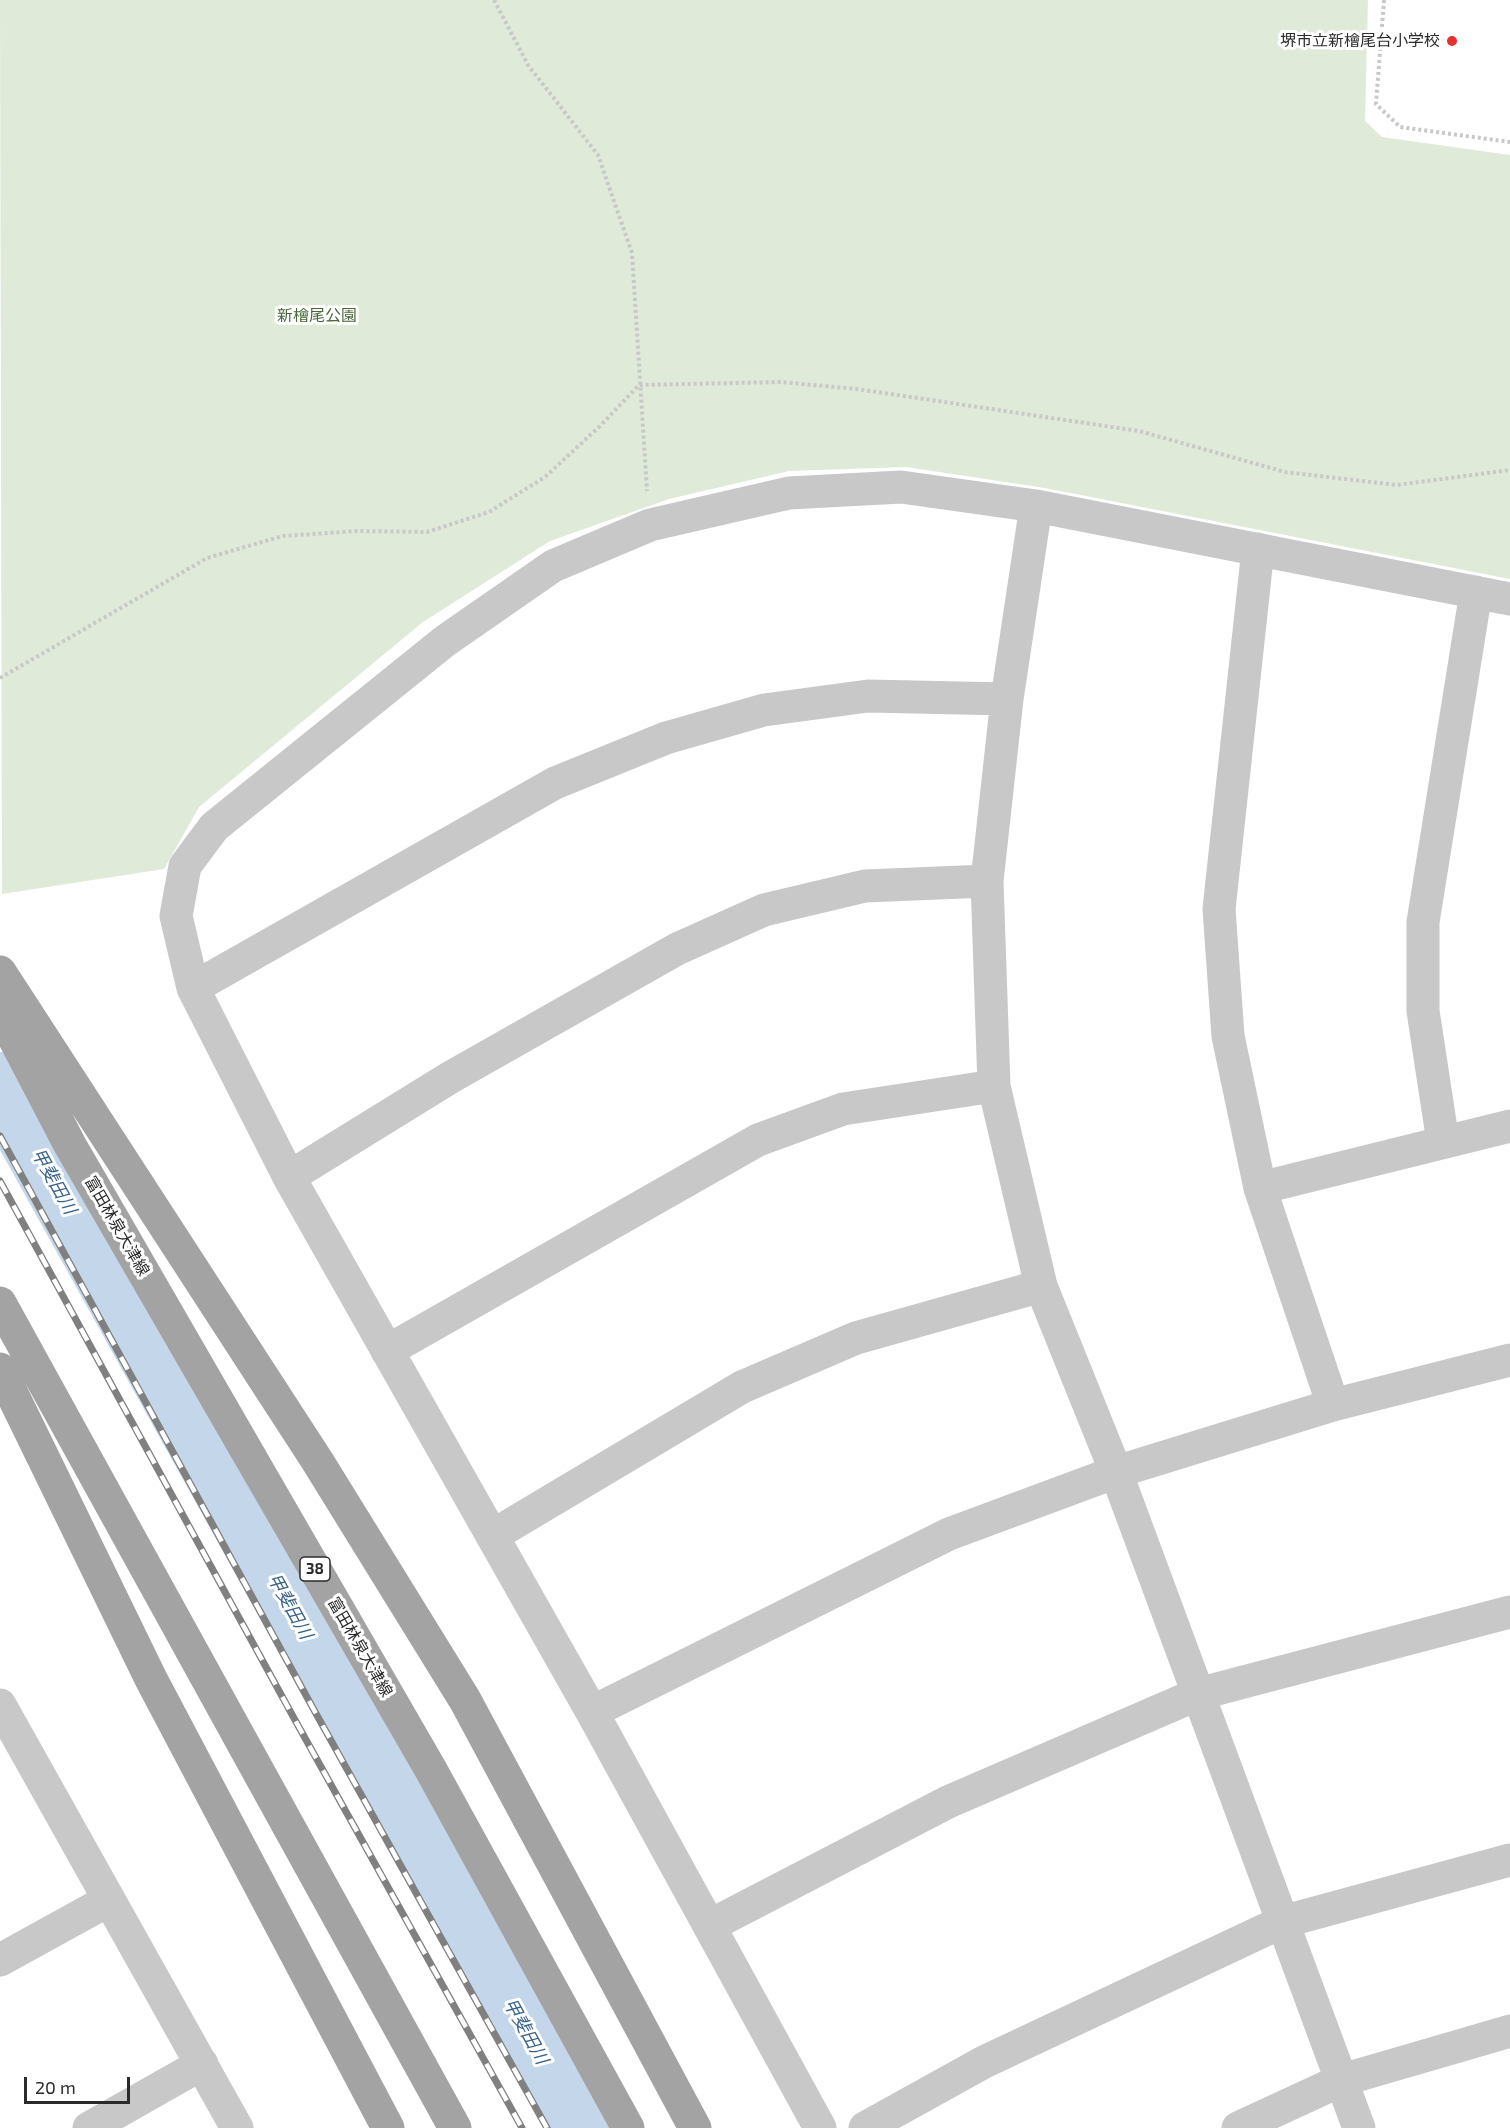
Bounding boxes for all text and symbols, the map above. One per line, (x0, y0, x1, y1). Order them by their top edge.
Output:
place label: 堺市立新檜尾台小学校 (1280, 31, 1440, 51)
marker: 堺市立新檜尾台小学校 (1445, 34, 1459, 48)
park label: 新檜尾公園 (277, 306, 357, 326)
water label: 甲斐田川 (27, 1144, 81, 1218)
street label: 富田林泉大津線 (81, 1173, 153, 1279)
road number: 38 (300, 1557, 330, 1581)
water label: 甲斐田川 (263, 1569, 317, 1643)
street label: 富田林泉大津線 (324, 1594, 396, 1700)
water label: 甲斐田川 (499, 1994, 553, 2068)
scale bar (27, 2065, 134, 2103)
text: 20 m (35, 2076, 76, 2098)

